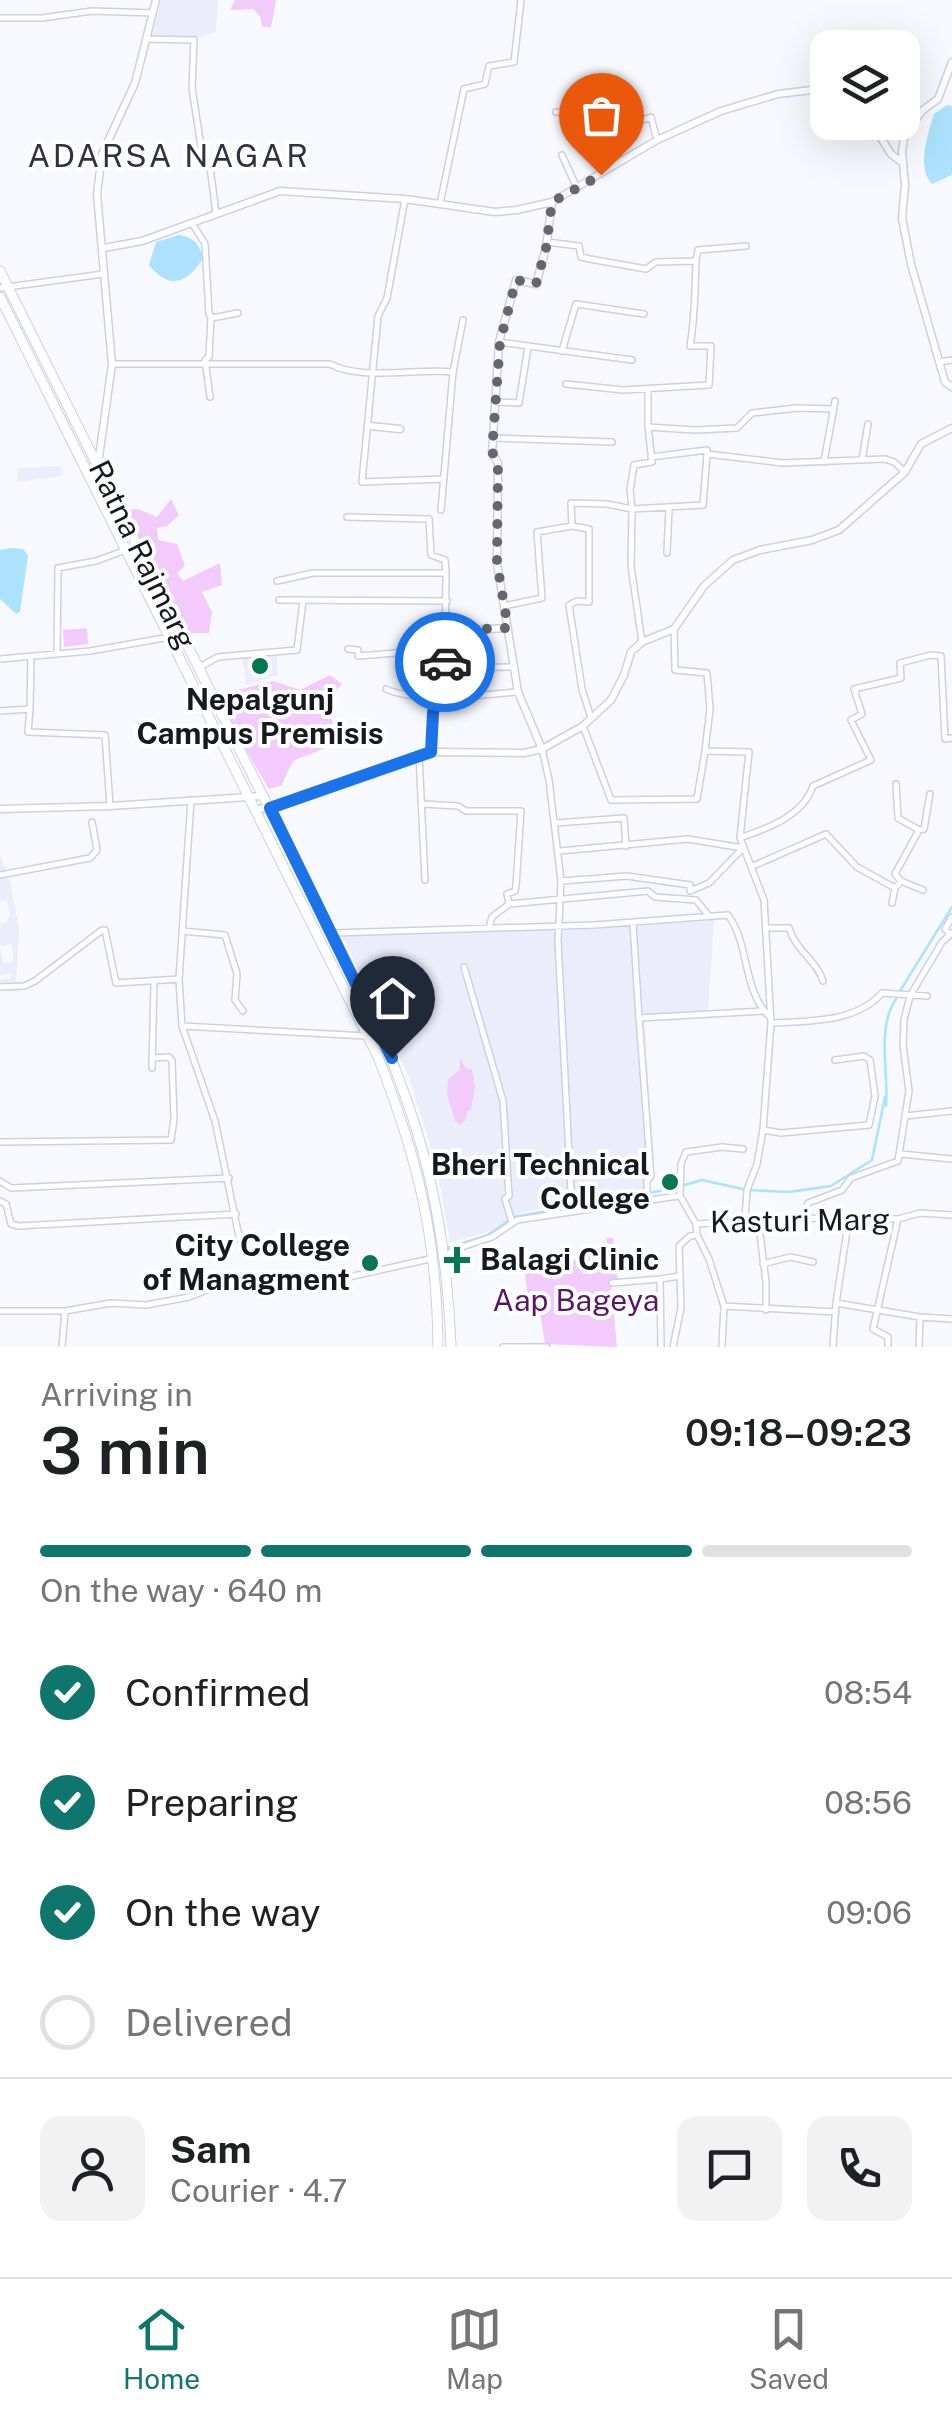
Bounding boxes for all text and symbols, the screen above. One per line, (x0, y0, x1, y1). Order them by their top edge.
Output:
map controls (810, 30, 920, 140)
button: layers (810, 30, 920, 140)
pin (559, 73, 644, 176)
icon: bag (574, 88, 629, 143)
district label: ADARSA NAGAR (28, 137, 310, 174)
street label: Ratna Rajmarg (82, 454, 204, 655)
courier (395, 612, 495, 712)
icon: car (418, 635, 473, 690)
marker: Nepalgunj Campus Premisis (249, 655, 271, 677)
place label: Nepalgunj Campus Premisis (136, 681, 384, 751)
pin (350, 956, 435, 1059)
icon: home (365, 971, 420, 1026)
place label: Bheri Technical College (431, 1146, 650, 1216)
marker: Bheri Technical College (659, 1171, 681, 1193)
street label: Kasturi Marg (710, 1200, 890, 1240)
place label: City College of Managment (143, 1227, 350, 1297)
place label: Balagi Clinic (480, 1241, 659, 1277)
marker: Balagi Clinic (444, 1247, 470, 1273)
marker: City College of Managment (359, 1252, 381, 1274)
park label: Aap Bageya (493, 1282, 659, 1318)
text: Arriving in (40, 1376, 193, 1413)
text: 09:18–09:23 (685, 1410, 912, 1455)
text: 3 min (40, 1412, 210, 1489)
text: On the way · 640 m (40, 1572, 322, 1609)
icon: check (40, 1665, 95, 1720)
text: Confirmed (125, 1670, 310, 1715)
text: 08:54 (824, 1674, 912, 1711)
icon: check (40, 1775, 95, 1830)
text: Preparing (125, 1780, 299, 1825)
text: 08:56 (824, 1784, 912, 1821)
icon: check (40, 1885, 95, 1940)
text: On the way (125, 1890, 321, 1935)
text: 09:06 (826, 1894, 912, 1931)
text: Delivered (125, 2000, 293, 2045)
button: person (40, 2116, 145, 2221)
button: chat (677, 2116, 782, 2221)
button: phone (807, 2116, 912, 2221)
text: Sam (170, 2127, 252, 2172)
text: Courier · 4.7 (170, 2172, 347, 2209)
tab: Home (123, 2302, 200, 2395)
tab: Map (446, 2302, 503, 2395)
tab: Saved (749, 2302, 829, 2395)

